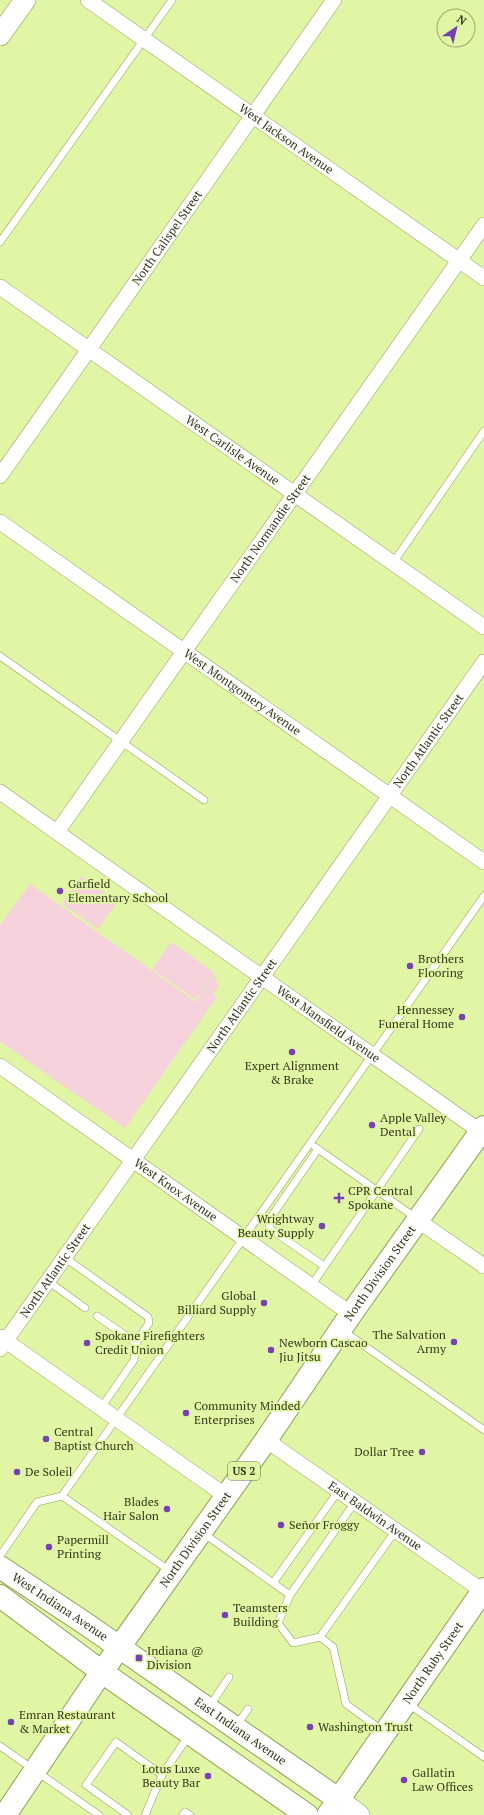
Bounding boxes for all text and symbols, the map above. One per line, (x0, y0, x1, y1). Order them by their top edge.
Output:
north arrow (436, 8, 476, 48)
text: N (454, 12, 470, 28)
street label: West Jackson Avenue (236, 100, 337, 177)
street label: North Calispel Street (128, 187, 205, 288)
street label: West Carlisle Avenue (183, 412, 283, 488)
street label: North Normandie Street (227, 471, 314, 586)
street label: West Montgomery Avenue (181, 645, 304, 738)
street label: North Atlantic Street (390, 690, 467, 791)
place label: Garfield Elementary School (68, 876, 169, 905)
marker: Garfield Elementary School (55, 886, 65, 896)
place label: Brothers Flooring (418, 951, 464, 980)
street label: North Atlantic Street (203, 955, 280, 1055)
marker: Brothers Flooring (405, 961, 415, 971)
street label: West Mansfield Avenue (274, 982, 383, 1065)
place label: Hennessey Funeral Home (378, 1002, 455, 1031)
marker: Hennessey Funeral Home (457, 1012, 467, 1022)
marker: Expert Alignment & Brake (287, 1047, 297, 1057)
place label: Expert Alignment & Brake (245, 1058, 340, 1087)
place label: Apple Valley Dental (380, 1110, 447, 1139)
marker: Apple Valley Dental (367, 1120, 377, 1130)
street label: West Knox Avenue (131, 1155, 221, 1224)
place label: CPR Central Spokane (348, 1183, 413, 1212)
marker: CPR Central Spokane (333, 1192, 345, 1204)
place label: Wrightway Beauty Supply (238, 1211, 315, 1240)
street label: North Atlantic Street (17, 1220, 94, 1320)
marker: Wrightway Beauty Supply (317, 1221, 327, 1231)
street label: North Division Street (341, 1222, 419, 1324)
place label: Global Billiard Supply (177, 1288, 257, 1317)
marker: Global Billiard Supply (259, 1298, 269, 1308)
place label: The Salvation Army (372, 1327, 447, 1356)
place label: Spokane Firefighters Credit Union (95, 1328, 205, 1357)
place label: Newborn Cascao Jiu Jitsu (279, 1335, 368, 1364)
marker: The Salvation Army (449, 1337, 459, 1347)
marker: Spokane Firefighters Credit Union (82, 1338, 92, 1348)
marker: Newborn Cascao Jiu Jitsu (266, 1345, 276, 1355)
place label: Community Minded Enterprises (194, 1398, 301, 1427)
marker: Community Minded Enterprises (181, 1408, 191, 1418)
place label: Central Baptist Church (54, 1424, 134, 1453)
marker: Central Baptist Church (41, 1434, 51, 1444)
place label: Dollar Tree (354, 1444, 414, 1459)
marker: Dollar Tree (417, 1447, 427, 1457)
road number: US 2 (228, 1462, 260, 1480)
place label: De Soleil (25, 1464, 73, 1479)
marker: De Soleil (12, 1467, 22, 1477)
street label: East Baldwin Avenue (326, 1478, 425, 1554)
street label: North Division Street (156, 1488, 234, 1590)
place label: Blades Hair Salon (103, 1494, 159, 1523)
marker: Blades Hair Salon (162, 1504, 172, 1514)
place label: Señor Froggy (289, 1517, 360, 1532)
marker: Señor Froggy (276, 1520, 286, 1530)
place label: Papermill Printing (57, 1532, 109, 1561)
marker: Papermill Printing (44, 1542, 54, 1552)
street label: West Indiana Avenue (9, 1569, 111, 1644)
place label: Teamsters Building (233, 1600, 288, 1629)
marker: Teamsters Building (220, 1610, 230, 1620)
street label: North Ruby Street (399, 1618, 467, 1706)
place label: Indiana @ Division (147, 1643, 204, 1672)
marker: Indiana @ Division (134, 1653, 144, 1663)
street label: East Indiana Avenue (192, 1694, 289, 1768)
place label: Emran Restaurant & Market (19, 1707, 116, 1736)
marker: Emran Restaurant & Market (6, 1717, 16, 1727)
place label: Washington Trust (318, 1719, 414, 1734)
marker: Washington Trust (305, 1722, 315, 1732)
place label: Lotus Luxe Beauty Bar (142, 1761, 200, 1790)
place label: Gallatin Law Offices (412, 1765, 473, 1794)
marker: Lotus Luxe Beauty Bar (203, 1771, 213, 1781)
marker: Gallatin Law Offices (399, 1775, 409, 1785)

